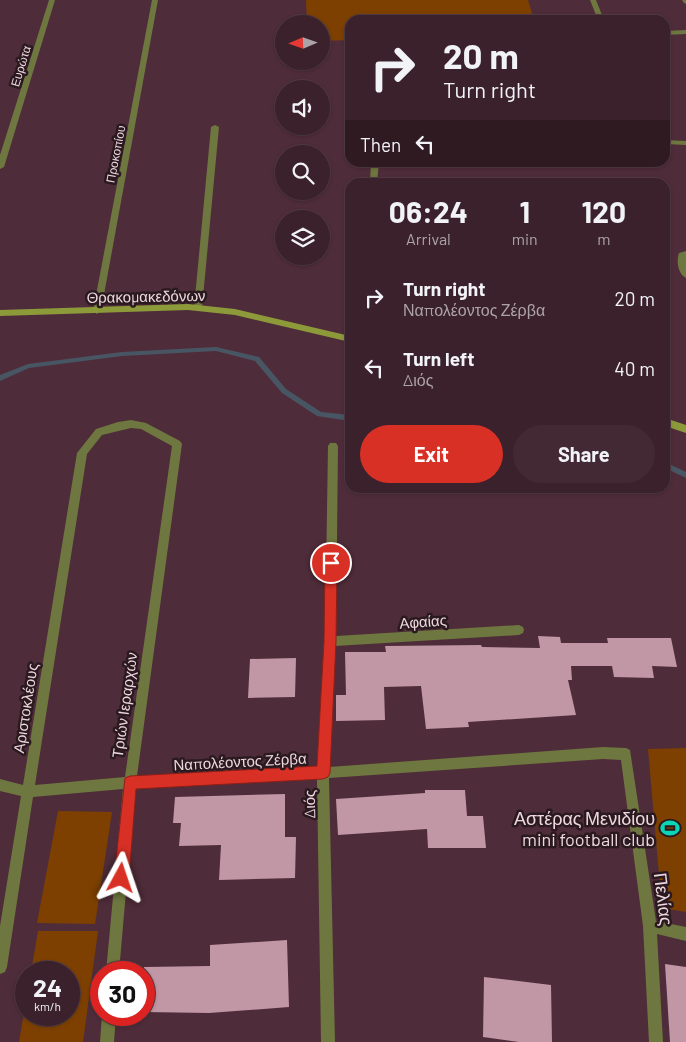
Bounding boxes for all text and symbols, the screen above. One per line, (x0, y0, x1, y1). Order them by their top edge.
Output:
north arrow (275, 15, 330, 70)
map controls (275, 15, 330, 265)
text: 20 m (443, 34, 519, 76)
icon: right (360, 35, 425, 100)
street label: Ευρώτα (7, 44, 34, 88)
text: Turn right (443, 76, 536, 102)
button: sound (275, 80, 330, 135)
street label: Προκοπίου (103, 124, 128, 184)
icon: left (411, 130, 439, 158)
text: Then (360, 133, 401, 156)
button: search (275, 145, 330, 200)
text: 06:24 (389, 193, 468, 229)
text: 1 (519, 193, 530, 229)
text: 120 (582, 193, 626, 229)
button: layers (275, 210, 330, 265)
text: Arrival (406, 229, 451, 248)
text: min (512, 229, 538, 248)
text: m (597, 229, 610, 248)
text: Turn right (403, 277, 485, 300)
icon: right (360, 284, 388, 312)
street label: Θρακομακεδόνων (86, 286, 206, 306)
text: 20 m (615, 287, 655, 310)
text: Ναπολέοντος Ζέρβα (403, 300, 545, 319)
text: Turn left (403, 347, 474, 370)
icon: left (360, 354, 388, 382)
text: 40 m (614, 357, 655, 380)
text: Διός (403, 370, 433, 389)
button: Exit (360, 425, 503, 483)
button: Share (513, 425, 655, 483)
pin (310, 542, 352, 584)
icon: arrive (317, 549, 345, 577)
street label: Αφαίας (399, 610, 447, 632)
street label: Τριών Ιεραρχών (108, 651, 140, 759)
street label: Αριστοκλέους (9, 662, 41, 754)
street label: Ναπολέοντος Ζέρβα (173, 749, 307, 773)
street label: Διός (300, 790, 318, 818)
place label: Αστέρας Μενιδίου mini football club (514, 807, 655, 850)
sports icon: Αστέρας Μενιδίου mini football club (659, 817, 681, 839)
position arrow (94, 851, 146, 903)
street label: Πελίας (650, 871, 678, 927)
speed limit sign: 30 (90, 961, 155, 1026)
text: 24 (33, 972, 62, 1002)
text: km/h (34, 999, 61, 1013)

